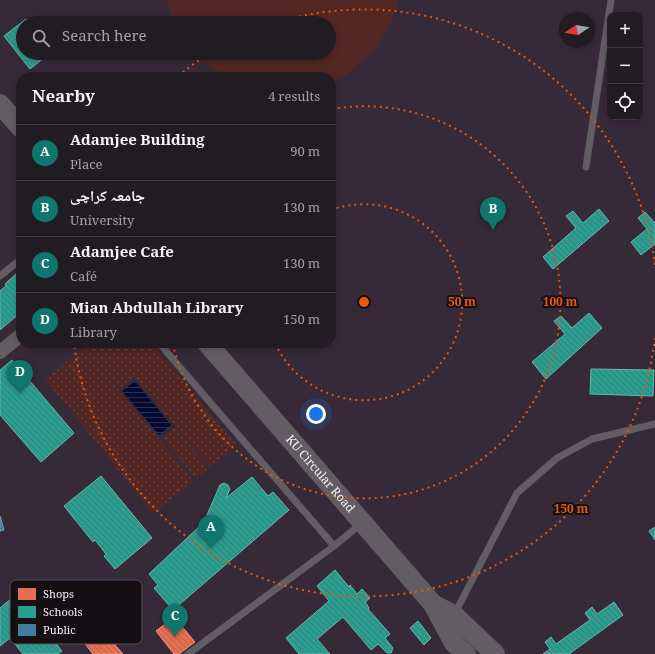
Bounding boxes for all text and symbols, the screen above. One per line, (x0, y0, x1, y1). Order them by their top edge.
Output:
north arrow (559, 12, 595, 48)
map controls (607, 12, 643, 120)
button: + (607, 12, 643, 48)
search box (16, 16, 336, 60)
text: Search here (62, 25, 147, 51)
icon: search (30, 27, 52, 49)
button: − (607, 48, 643, 84)
text: Nearby (32, 84, 95, 113)
button: locate (607, 84, 643, 120)
text: 4 results (268, 87, 320, 109)
text: Adamjee Building (70, 129, 205, 155)
text: A (40, 142, 50, 164)
text: 90 m (290, 142, 320, 164)
text: Place (70, 155, 103, 177)
text: جامعہ کراچی (70, 185, 145, 211)
pin: B (480, 197, 506, 230)
text: B (41, 198, 50, 220)
text: 130 m (283, 198, 320, 220)
text: University (70, 211, 134, 233)
text: Adamjee Cafe (70, 241, 174, 267)
text: C (41, 254, 49, 276)
text: 130 m (283, 254, 320, 276)
text: Café (70, 267, 97, 289)
text: 50 m (448, 293, 476, 314)
text: 100 m (543, 293, 577, 314)
centre of rings (357, 295, 371, 309)
text: Mian Abdullah Library (70, 297, 243, 323)
text: D (40, 310, 50, 332)
text: 150 m (283, 310, 320, 332)
text: Library (70, 323, 117, 345)
pin: D (7, 360, 33, 393)
your location (306, 404, 326, 424)
street label: KU Circular Road (279, 431, 359, 519)
text: 150 m (554, 500, 588, 521)
pin: A (198, 515, 224, 548)
legend (10, 580, 142, 644)
text: Shops (43, 586, 74, 605)
text: Schools (43, 604, 82, 623)
pin: C (162, 604, 188, 637)
text: Public (43, 622, 76, 641)

